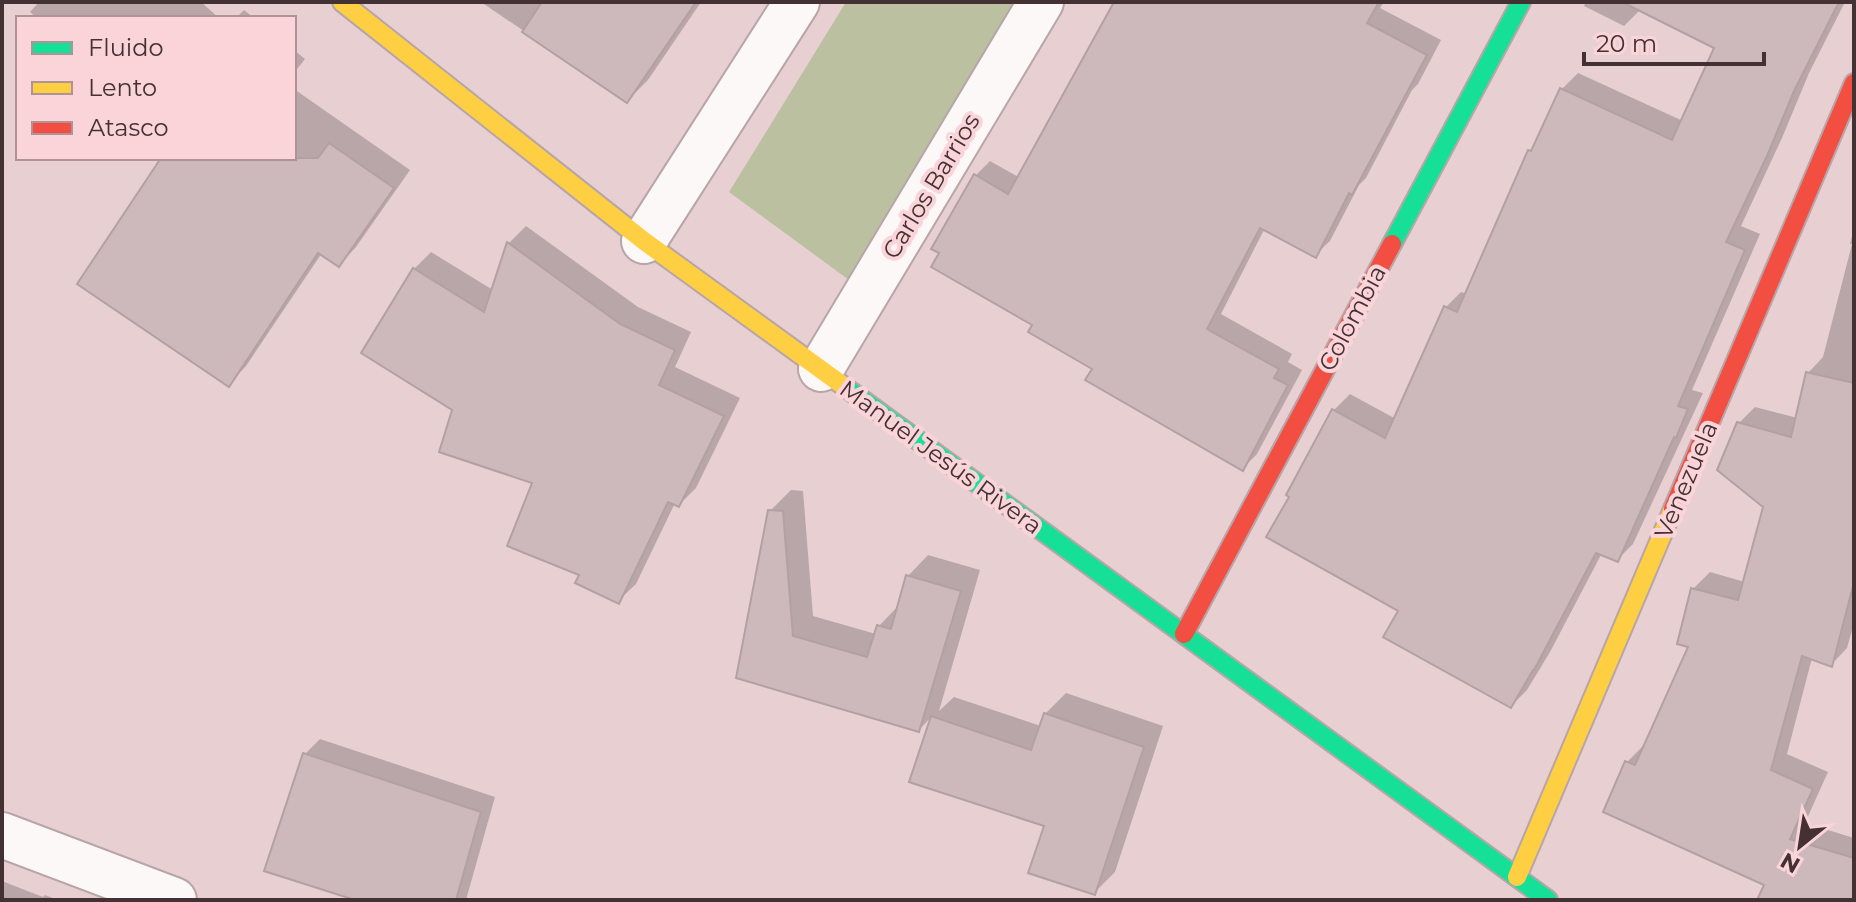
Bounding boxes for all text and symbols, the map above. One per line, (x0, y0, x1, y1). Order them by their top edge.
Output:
legend (16, 16, 296, 160)
scale bar (1584, 16, 1764, 66)
text: 20 m (1596, 29, 1657, 58)
text: Fluido (88, 33, 164, 62)
text: Lento (88, 73, 157, 102)
street label: Carlos Barrios (876, 108, 986, 264)
text: Atasco (88, 113, 169, 142)
street label: Colombia (1312, 260, 1392, 376)
street label: Manuel Jesús Rivera (834, 374, 1048, 540)
street label: Venezuela (1648, 417, 1724, 543)
north arrow (1760, 806, 1840, 886)
text: N (1776, 847, 1805, 879)

